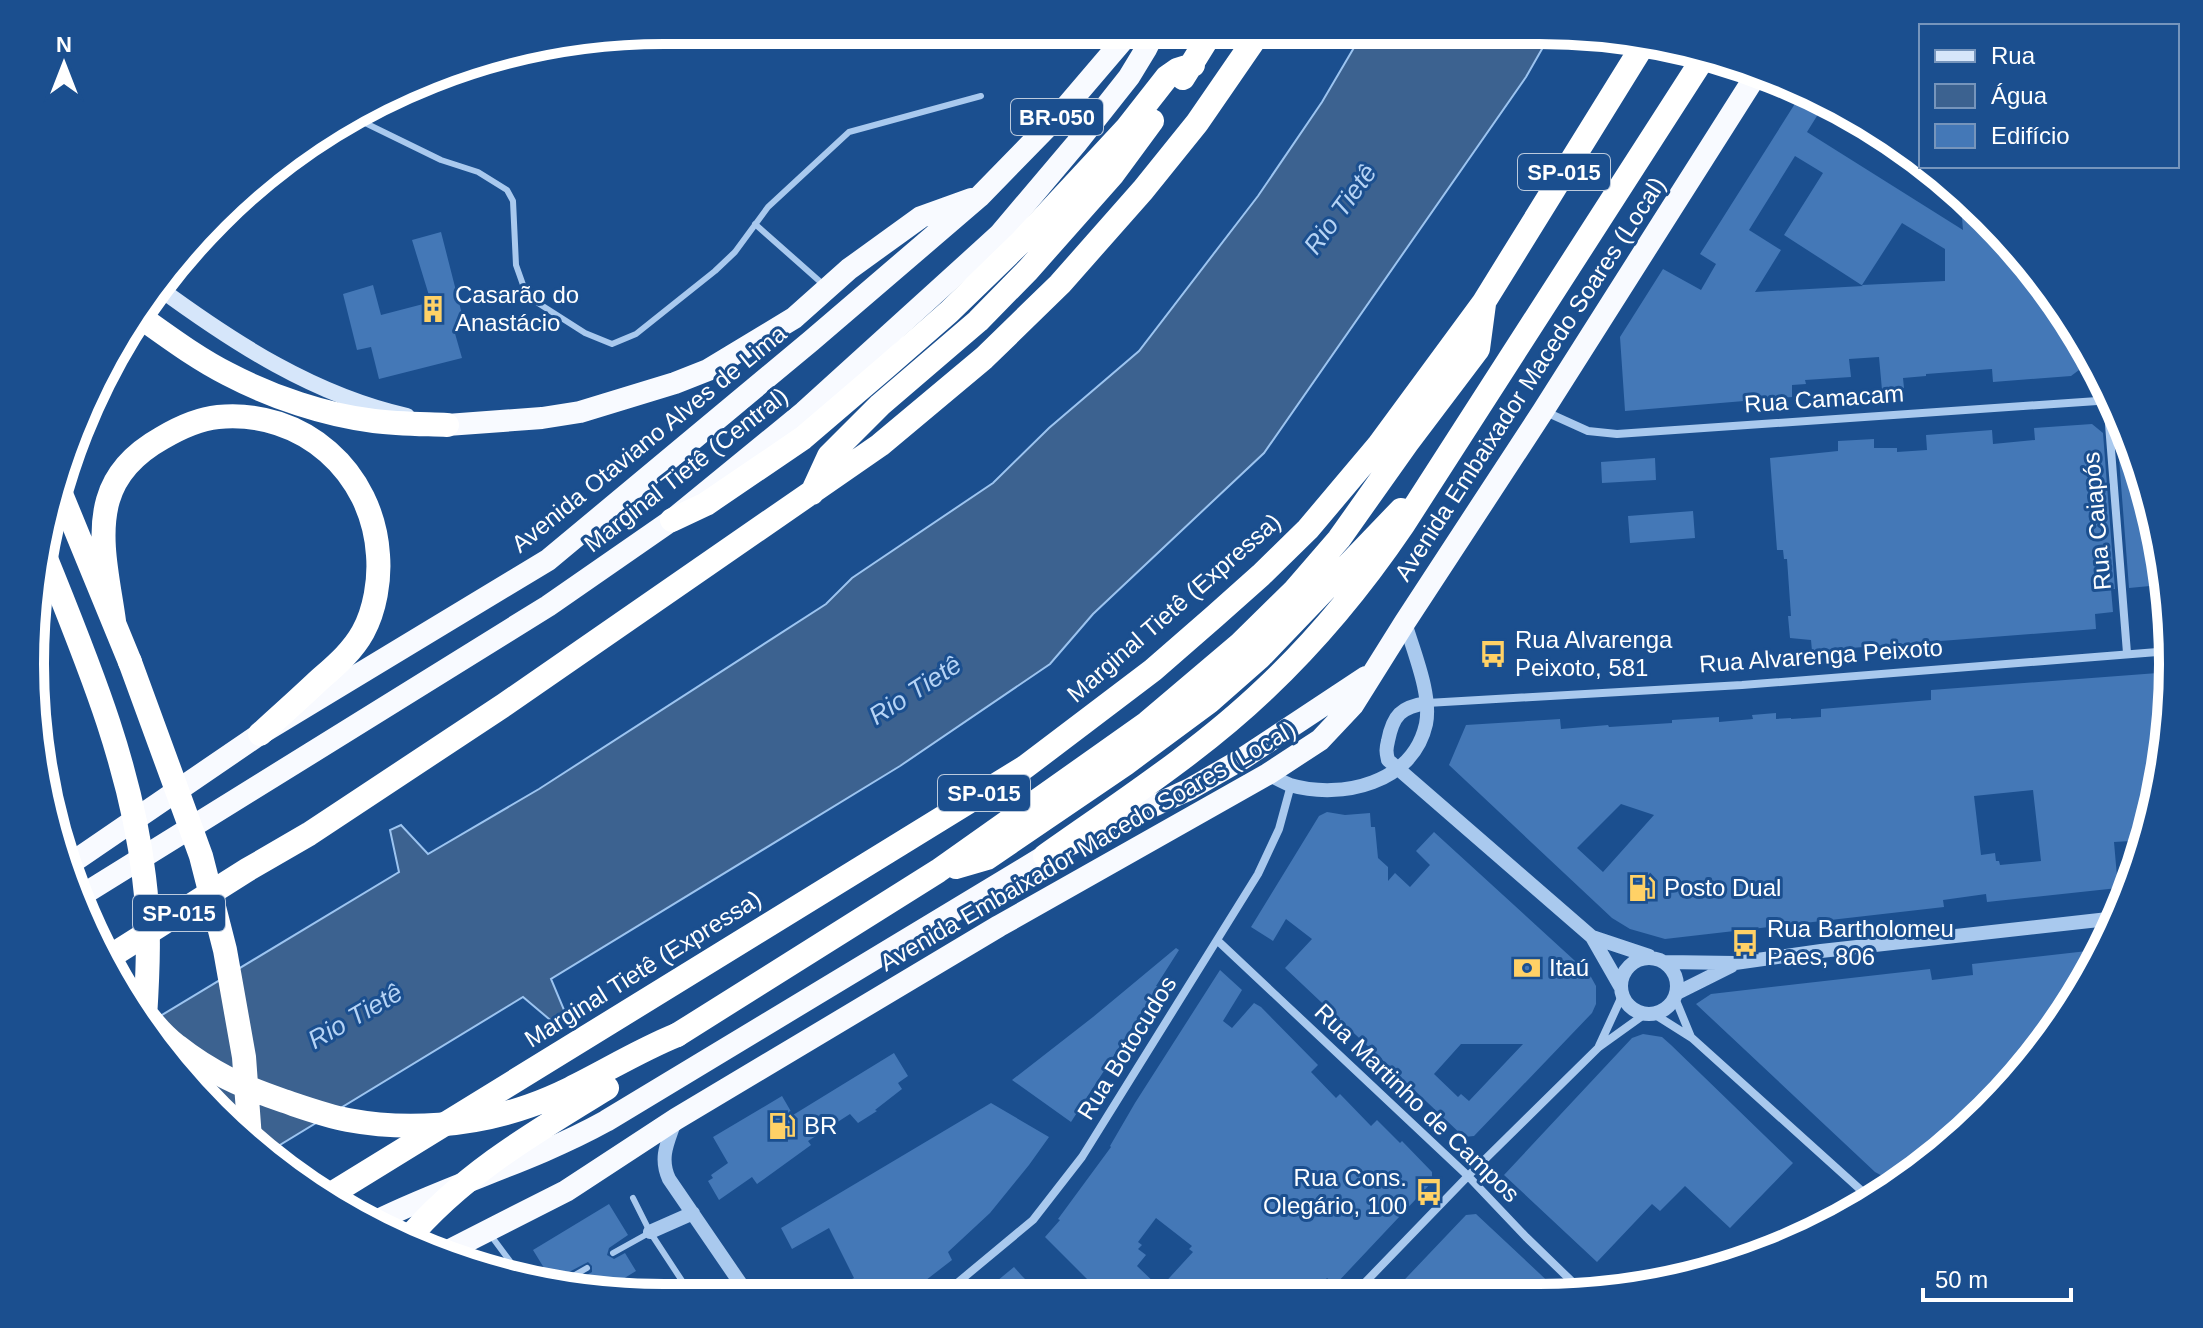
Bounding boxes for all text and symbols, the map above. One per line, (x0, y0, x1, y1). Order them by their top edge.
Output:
north arrow (24, 24, 104, 104)
legend (1919, 24, 2179, 168)
text: N (56, 32, 72, 57)
text: Rua (1991, 42, 2036, 69)
text: Água (1991, 82, 2048, 109)
road number: BR-050 (1011, 99, 1103, 135)
text: Edifício (1991, 122, 2070, 149)
road number: SP-015 (1518, 154, 1610, 190)
water label: Rio Tietê (1297, 158, 1383, 260)
street label: Avenida Embaixador Macedo Soares (Local) (1389, 172, 1670, 586)
place label: Casarão do Anastácio (455, 281, 579, 336)
building icon: Casarão do Anastácio (418, 294, 448, 324)
street label: Avenida Otaviano Alves de Lima (506, 319, 792, 558)
street label: Rua Camacam (1743, 379, 1905, 418)
street label: Marginal Tietê (Central) (579, 382, 793, 557)
street label: Rua Caiapós (2077, 451, 2116, 591)
street label: Marginal Tietê (Expressa) (1062, 508, 1286, 708)
place label: Rua Alvarenga Peixoto, 581 (1515, 626, 1673, 681)
street label: Rua Alvarenga Peixoto (1698, 634, 1944, 677)
bus stop icon: Rua Alvarenga Peixoto, 581 (1478, 639, 1508, 669)
water label: Rio Tietê (863, 649, 967, 731)
street label: Avenida Embaixador Macedo Soares (Local) (875, 715, 1301, 976)
road number: SP-015 (938, 775, 1030, 811)
fuel station icon: Posto Dual (1627, 873, 1657, 903)
place label: Posto Dual (1664, 874, 1781, 901)
street label: Marginal Tietê (Expressa) (520, 885, 766, 1052)
road number: SP-015 (133, 895, 225, 931)
place label: Rua Bartholomeu Paes, 806 (1767, 915, 1954, 970)
bus stop icon: Rua Bartholomeu Paes, 806 (1730, 928, 1760, 958)
bank icon: Itaú (1512, 953, 1542, 983)
place label: Itaú (1549, 954, 1589, 981)
street label: Rua Botocudos (1072, 971, 1182, 1124)
water label: Rio Tietê (303, 977, 407, 1055)
street label: Rua Martinho de Campos (1310, 998, 1525, 1207)
fuel station icon: BR (767, 1111, 797, 1141)
place label: BR (804, 1112, 837, 1139)
place label: Rua Cons. Olegário, 100 (1263, 1164, 1407, 1219)
bus stop icon: Rua Cons. Olegário, 100 (1414, 1177, 1444, 1207)
scale bar (1923, 1252, 2071, 1302)
text: 50 m (1935, 1266, 1988, 1293)

